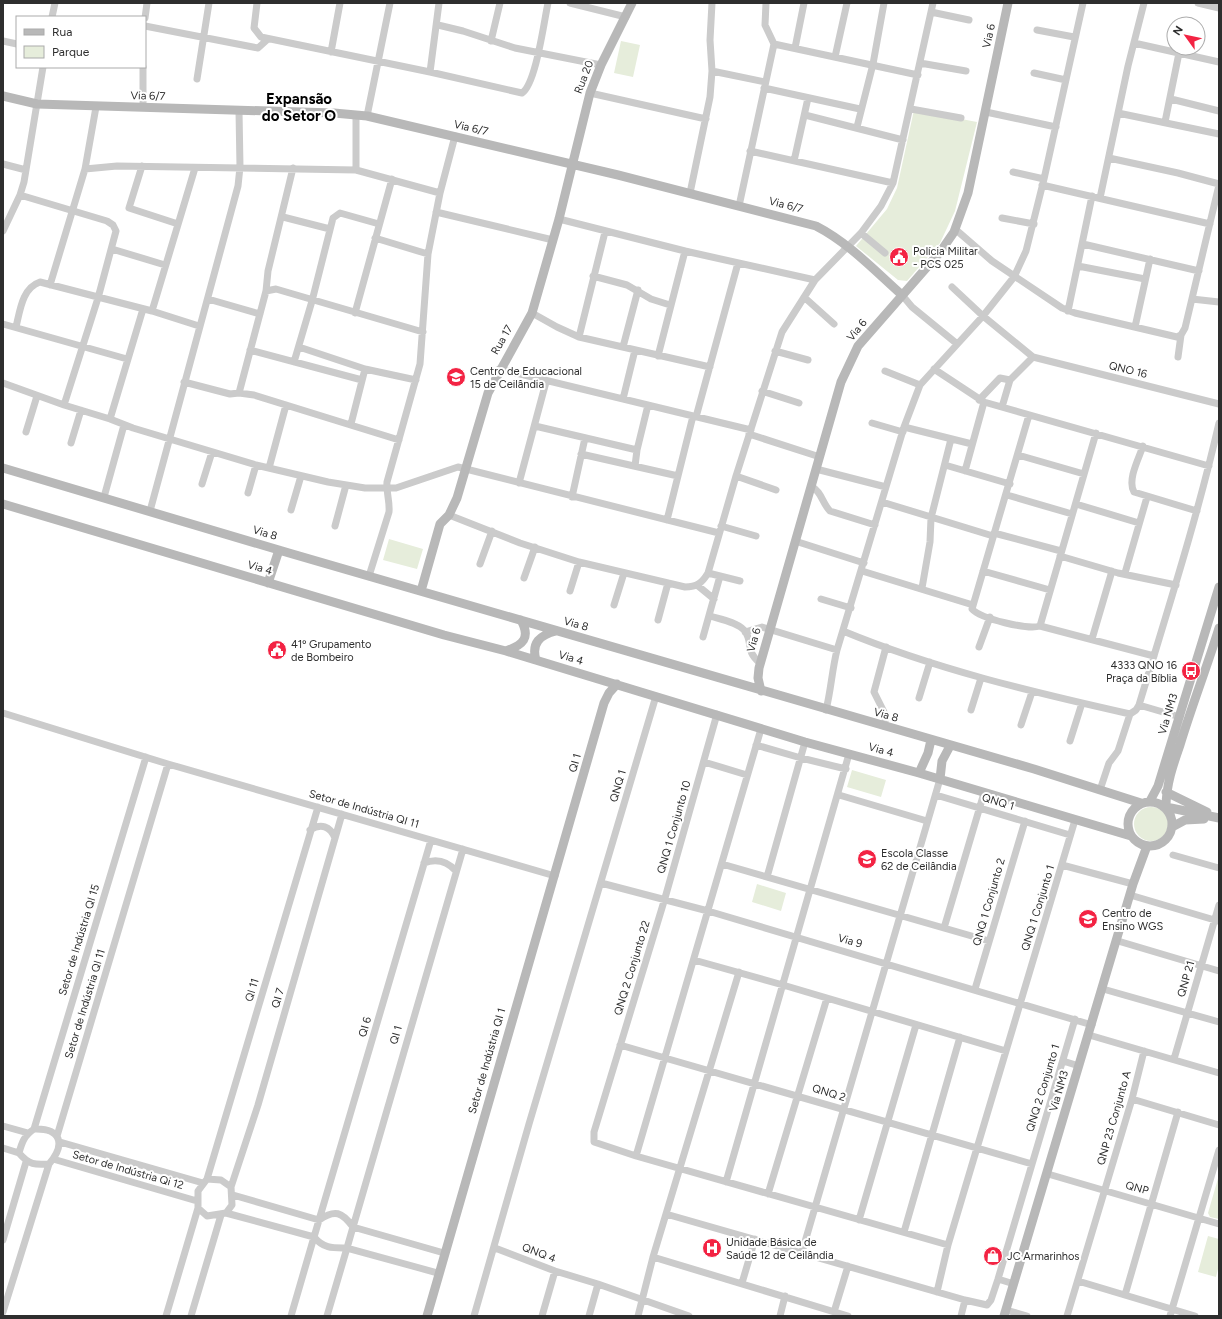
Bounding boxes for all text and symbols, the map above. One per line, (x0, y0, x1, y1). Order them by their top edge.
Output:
legend (16, 16, 146, 68)
north arrow (1166, 16, 1206, 56)
street label: Via 6 (980, 23, 998, 49)
text: N (1170, 24, 1186, 38)
text: Rua (52, 25, 72, 39)
text: Parque (52, 45, 90, 59)
street label: Rua 20 (572, 59, 596, 95)
street label: Via 6/7 (130, 89, 166, 103)
district label: Expansão do Setor O (262, 90, 336, 125)
street label: Via 6/7 (453, 118, 490, 138)
street label: Via 6/7 (767, 194, 805, 216)
place label: Polícia Militar - PCS 025 (913, 245, 978, 271)
public building icon: Polícia Militar - PCS 025 (888, 246, 910, 268)
street label: Via 6 (844, 316, 870, 344)
street label: Rua 17 (488, 323, 516, 357)
street label: QNO 16 (1107, 359, 1149, 381)
place label: Centro de Educacional 15 de Ceilândia (470, 365, 582, 391)
school or university icon: Centro de Educacional 15 de Ceilândia (445, 366, 467, 388)
street label: Via 8 (251, 523, 279, 543)
street label: Via 4 (246, 558, 274, 578)
street label: Via 8 (562, 614, 590, 634)
street label: Via 6 (744, 626, 764, 654)
place label: 41º Grupamento de Bombeiro (291, 638, 371, 664)
public building icon: 41º Grupamento de Bombeiro (266, 639, 288, 661)
street label: Via 4 (557, 648, 585, 668)
place label: 4333 QNO 16 Praça da Bíblia (1106, 659, 1177, 685)
bus stop icon: 4333 QNO 16 Praça da Bíblia (1180, 660, 1202, 682)
street label: Via NM3 (1156, 692, 1180, 736)
street label: Via 8 (872, 705, 900, 725)
street label: Via 4 (867, 740, 895, 760)
street label: QI 1 (566, 752, 584, 774)
street label: QNQ 1 (607, 768, 629, 804)
street label: QNQ 1 Conjunto 10 (654, 779, 694, 875)
street label: Setor de Indústria QI 11 (307, 787, 421, 831)
street label: QNQ 1 (980, 791, 1016, 813)
place label: Escola Classe 62 de Ceilândia (881, 847, 957, 873)
school or university icon: Escola Classe 62 de Ceilândia (856, 848, 878, 870)
street label: QNQ 1 Conjunto 2 (970, 857, 1008, 947)
street label: QNQ 1 Conjunto 1 (1019, 863, 1057, 953)
street label: Setor de Indústria QI 15 (56, 883, 102, 997)
place label: Centro de Ensino WGS (1102, 907, 1163, 933)
school or university icon: Centro de Ensino WGS (1077, 908, 1099, 930)
street label: QNQ 2 Conjunto 22 (611, 919, 653, 1017)
street label: Via 9 (836, 931, 864, 951)
street label: Setor de Indústria QI 11 (62, 948, 108, 1060)
street label: QNP 21 (1175, 959, 1197, 999)
street label: QI 11 (242, 977, 262, 1003)
street label: QI 7 (269, 986, 287, 1009)
street label: Setor de Indústria QI 1 (466, 1007, 508, 1115)
street label: QI 6 (356, 1015, 374, 1039)
street label: QI 1 (387, 1024, 405, 1046)
street label: QNQ 2 Conjunto 1 (1024, 1043, 1062, 1133)
street label: Via NM3 (1047, 1069, 1071, 1113)
street label: QNP 23 Conjunto A (1094, 1069, 1134, 1167)
street label: QNQ 2 (811, 1082, 847, 1104)
street label: Setor de Indústria Qi 12 (71, 1148, 185, 1192)
street label: QNP (1124, 1179, 1151, 1198)
place label: Unidade Básica de Saúde 12 de Ceilândia (726, 1236, 834, 1262)
hospital icon: Unidade Básica de Saúde 12 de Ceilândia (701, 1237, 723, 1259)
street label: QNQ 4 (520, 1241, 558, 1265)
shop icon: JC Armarinhos (982, 1245, 1004, 1267)
place label: JC Armarinhos (1007, 1250, 1080, 1263)

